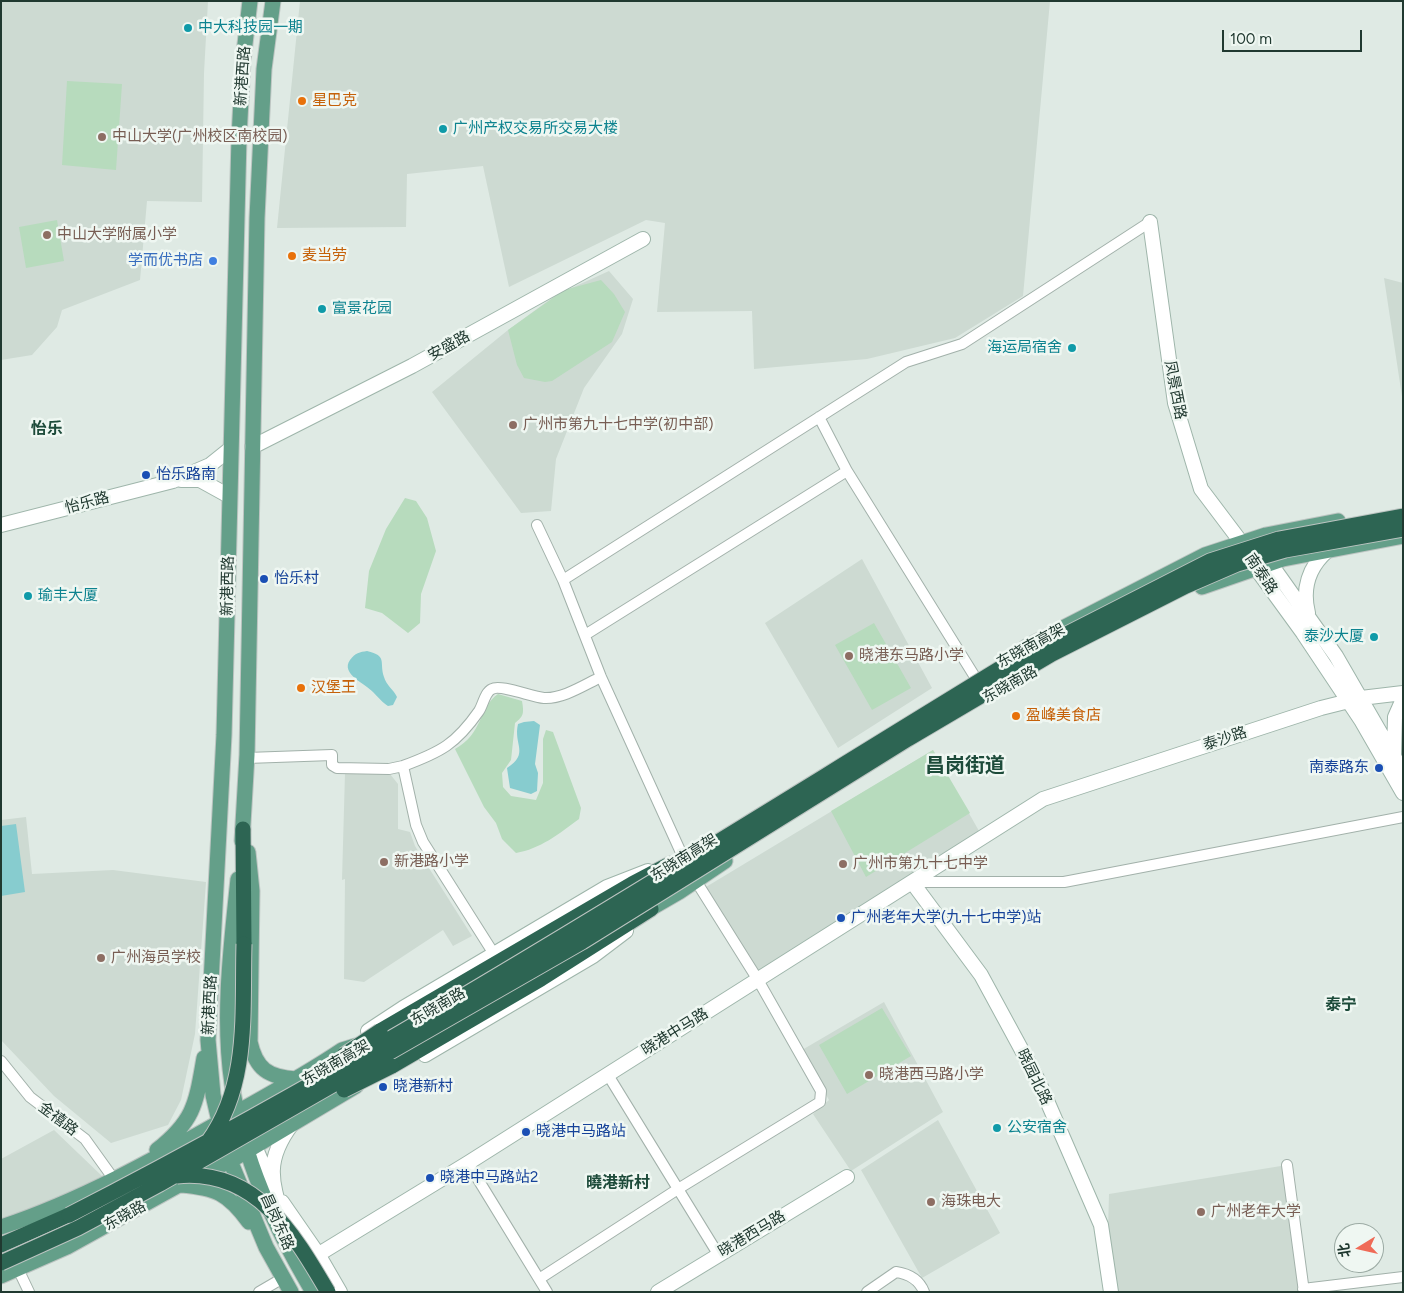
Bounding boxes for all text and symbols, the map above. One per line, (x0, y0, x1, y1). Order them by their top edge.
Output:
place label: 中大科技园一期 (198, 19, 303, 37)
scale bar (1224, 20, 1364, 52)
marker: 中大科技园一期 (182, 22, 194, 34)
text: 100 m (1230, 30, 1272, 48)
street label: 新港西路 (232, 45, 254, 107)
place label: 星巴克 (312, 92, 357, 110)
marker: 星巴克 (296, 95, 308, 107)
place label: 广州产权交易所交易大楼 (453, 120, 618, 138)
marker: 广州产权交易所交易大楼 (437, 123, 449, 135)
place label: 中山大学(广州校区南校园) (112, 128, 288, 146)
marker: 中山大学(广州校区南校园) (96, 131, 108, 143)
place label: 中山大学附属小学 (57, 226, 177, 244)
marker: 中山大学附属小学 (41, 229, 53, 241)
place label: 麦当劳 (302, 247, 347, 265)
marker: 麦当劳 (286, 250, 298, 262)
place label: 学而优书店 (128, 252, 203, 270)
marker: 学而优书店 (207, 255, 219, 267)
place label: 富景花园 (332, 300, 392, 318)
marker: 富景花园 (316, 303, 328, 315)
street label: 安盛路 (425, 327, 473, 365)
place label: 海运局宿舍 (987, 339, 1062, 357)
marker: 海运局宿舍 (1066, 342, 1078, 354)
street label: 凤景西路 (1160, 359, 1190, 421)
place label: 广州市第九十七中学(初中部) (523, 416, 714, 434)
district label: 怡乐 (31, 419, 63, 439)
marker: 广州市第九十七中学(初中部) (507, 419, 519, 431)
place label: 怡乐路南 (156, 466, 216, 484)
marker: 怡乐路南 (140, 469, 152, 481)
street label: 怡乐路 (63, 488, 111, 518)
street label: 南泰路 (1241, 550, 1281, 598)
street label: 新港西路 (218, 556, 238, 616)
place label: 怡乐村 (274, 570, 319, 588)
marker: 怡乐村 (258, 573, 270, 585)
place label: 瑜丰大厦 (38, 587, 98, 605)
marker: 瑜丰大厦 (22, 590, 34, 602)
street label: 东晓南高架 (994, 620, 1068, 672)
place label: 泰沙大厦 (1304, 628, 1364, 646)
marker: 泰沙大厦 (1368, 631, 1380, 643)
place label: 晓港东马路小学 (859, 647, 964, 665)
marker: 晓港东马路小学 (843, 650, 855, 662)
street label: 东晓南路 (979, 663, 1041, 707)
place label: 汉堡王 (311, 679, 356, 697)
marker: 汉堡王 (295, 682, 307, 694)
place label: 盈峰美食店 (1026, 707, 1101, 725)
marker: 盈峰美食店 (1010, 710, 1022, 722)
street label: 泰沙路 (1201, 723, 1249, 755)
district label: 昌岗街道 (925, 754, 1005, 778)
place label: 南泰路东 (1309, 759, 1369, 777)
marker: 南泰路东 (1373, 762, 1385, 774)
street label: 东晓南高架 (647, 830, 721, 886)
place label: 新港路小学 (394, 853, 469, 871)
place label: 广州市第九十七中学 (853, 855, 988, 873)
marker: 新港路小学 (378, 856, 390, 868)
marker: 广州市第九十七中学 (837, 858, 849, 870)
place label: 广州老年大学(九十七中学)站 (851, 909, 1042, 927)
marker: 广州老年大学(九十七中学)站 (835, 912, 847, 924)
place label: 广州海员学校 (111, 949, 201, 967)
marker: 广州海员学校 (95, 952, 107, 964)
street label: 新港西路 (199, 975, 221, 1035)
street label: 东晓南路 (408, 984, 468, 1030)
district label: 泰宁 (1325, 995, 1357, 1015)
street label: 晓港中马路 (638, 1004, 712, 1060)
street label: 东晓南高架 (299, 1036, 373, 1090)
street label: 晓园北路 (1013, 1046, 1055, 1108)
place label: 晓港西马路小学 (879, 1066, 984, 1084)
marker: 晓港西马路小学 (863, 1069, 875, 1081)
place label: 晓港新村 (393, 1078, 453, 1096)
marker: 晓港新村 (377, 1081, 389, 1093)
street label: 金禧路 (35, 1098, 81, 1140)
place label: 公安宿舍 (1007, 1119, 1067, 1137)
marker: 公安宿舍 (991, 1122, 1003, 1134)
place label: 晓港中马路站 (536, 1123, 626, 1141)
marker: 晓港中马路站 (520, 1126, 532, 1138)
place label: 晓港中马路站2 (440, 1169, 538, 1187)
marker: 晓港中马路站2 (424, 1172, 436, 1184)
district label: 曉港新村 (586, 1173, 650, 1193)
street label: 昌岗东路 (257, 1191, 297, 1253)
place label: 海珠电大 (941, 1193, 1001, 1211)
marker: 海珠电大 (925, 1196, 937, 1208)
street label: 东晓路 (101, 1197, 149, 1235)
place label: 广州老年大学 (1211, 1203, 1301, 1221)
marker: 广州老年大学 (1195, 1206, 1207, 1218)
street label: 晓港西马路 (715, 1207, 789, 1261)
north arrow (1334, 1223, 1384, 1273)
text: 北 (1335, 1242, 1354, 1259)

